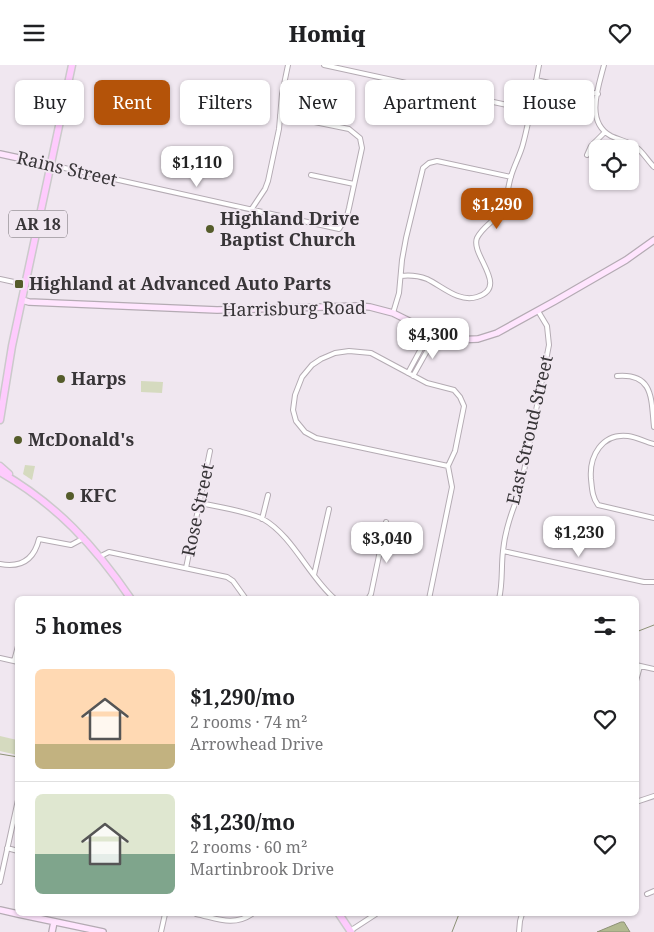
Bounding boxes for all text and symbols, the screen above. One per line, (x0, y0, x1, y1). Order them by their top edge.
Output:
text: Homiq (289, 18, 365, 48)
icon: menu (20, 19, 48, 47)
icon: heart (606, 19, 634, 47)
chip: Buy (15, 80, 84, 125)
chip: Rent (94, 80, 170, 125)
chip: Filters (180, 80, 270, 125)
chip: New (280, 80, 355, 125)
chip: Apartment (365, 80, 494, 125)
chip: House (504, 80, 594, 125)
map controls (589, 140, 639, 190)
button: locate (589, 140, 639, 190)
street label: Rains Street (15, 145, 120, 191)
pin: $1,110 (156, 145, 238, 188)
text: $1,110 (172, 151, 222, 173)
pin: $1,290 (456, 187, 538, 230)
text: $1,290 (472, 193, 522, 215)
place label: Highland Drive Baptist Church (220, 206, 359, 251)
road number: AR 18 (9, 211, 67, 237)
marker: Highland Drive Baptist Church (204, 223, 216, 235)
place label: Highland at Advanced Auto Parts (29, 271, 331, 295)
marker: Highland at Advanced Auto Parts (13, 278, 25, 290)
street label: Harrisburg Road (222, 295, 366, 321)
pin: $4,300 (392, 317, 474, 360)
text: $4,300 (408, 323, 458, 345)
street label: East Stroud Street (500, 353, 558, 507)
place label: Harps (71, 366, 127, 390)
marker: Harps (55, 373, 67, 385)
place label: McDonald's (28, 427, 135, 451)
marker: McDonald's (12, 434, 24, 446)
street label: Rose Street (175, 461, 219, 559)
place label: KFC (80, 483, 116, 507)
marker: KFC (64, 490, 76, 502)
pin: $1,230 (538, 515, 620, 558)
pin: $3,040 (346, 521, 428, 564)
text: $1,230 (554, 521, 604, 543)
text: $3,040 (362, 527, 412, 549)
text: 5 homes (35, 612, 122, 640)
icon: filters (591, 612, 619, 640)
text: $1,290/mo (190, 683, 295, 711)
icon: home (75, 689, 135, 749)
icon: heart (591, 705, 619, 733)
text: 2 rooms · 74 m² (190, 711, 307, 733)
text: Arrowhead Drive (190, 733, 323, 755)
text: $1,230/mo (190, 808, 295, 836)
icon: home (75, 814, 135, 874)
icon: heart (591, 830, 619, 858)
text: 2 rooms · 60 m² (190, 836, 307, 858)
text: Martinbrook Drive (190, 858, 334, 880)

